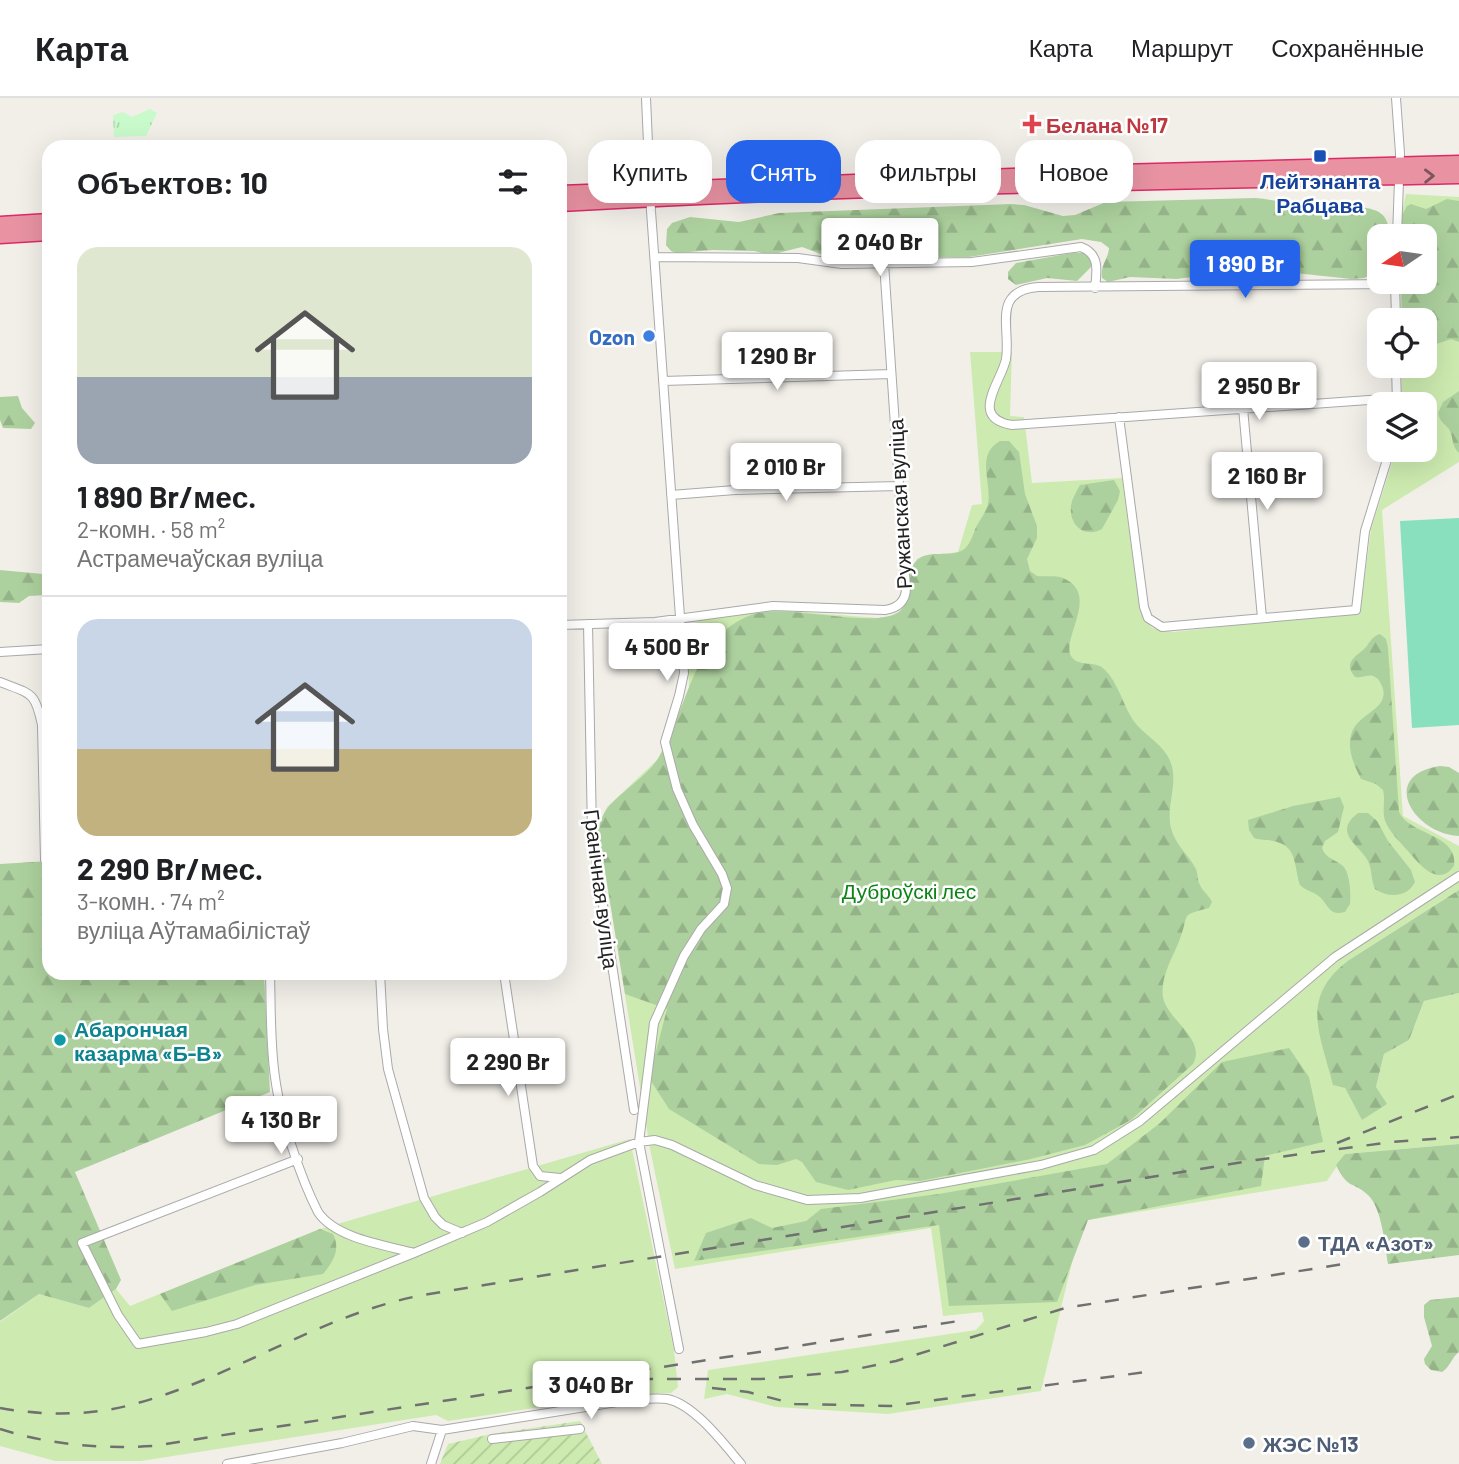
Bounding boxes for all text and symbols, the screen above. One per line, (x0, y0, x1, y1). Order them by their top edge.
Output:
text: Карта (35, 28, 128, 68)
text: Карта (1029, 33, 1093, 62)
text: Маршрут (1131, 33, 1233, 62)
text: Сохранённые (1271, 33, 1424, 62)
place label: Белана №17 (1046, 112, 1168, 137)
marker: Белана №17 (1024, 116, 1040, 132)
chip: Купить (588, 140, 712, 203)
chip: Снять (726, 140, 841, 203)
chip: Фильтры (855, 140, 1001, 203)
chip: Новое (1015, 140, 1133, 203)
marker: Лейтэнанта Рабцава (1312, 148, 1328, 164)
icon: filters (494, 163, 532, 201)
text: Объектов: 10 (77, 164, 268, 200)
place label: Лейтэнанта Рабцава (1260, 168, 1380, 217)
one-way arrow (1424, 169, 1435, 184)
pin: 2 040 Br (808, 218, 952, 278)
north arrow (1367, 224, 1437, 294)
map controls (1367, 224, 1437, 462)
text: 2 040 Br (837, 227, 923, 255)
pin: 1 890 Br (1173, 240, 1317, 300)
text: 1 890 Br (1206, 249, 1284, 277)
icon: home (242, 292, 368, 418)
button: locate (1367, 308, 1437, 378)
place label: Ozon (589, 324, 635, 349)
marker: Ozon (641, 328, 657, 344)
pin: 1 290 Br (705, 332, 849, 392)
text: 1 290 Br (738, 341, 816, 369)
pin: 2 950 Br (1187, 362, 1331, 422)
text: 2 950 Br (1218, 371, 1300, 399)
button: layers (1367, 392, 1437, 462)
street label: Ружанская вуліца (882, 418, 916, 590)
pin: 2 010 Br (714, 444, 858, 503)
text: 2 010 Br (746, 452, 826, 480)
pin: 2 160 Br (1195, 452, 1339, 512)
text: 2 160 Br (1228, 461, 1306, 489)
text: 1 890 Br/мес. (77, 478, 256, 514)
text: 2-комн. · 58 m² (77, 515, 225, 543)
text: Астрамечаўская вуліца (77, 544, 323, 572)
pin: 4 500 Br (595, 624, 739, 683)
text: 4 500 Br (625, 632, 709, 660)
icon: home (242, 664, 368, 790)
street label: Гранічная вуліца (580, 808, 624, 971)
text: 2 290 Br/мес. (77, 850, 263, 886)
park label: Дуброўскі лес (842, 878, 976, 903)
text: 3-комн. · 74 m² (77, 887, 225, 915)
text: вуліца Аўтамабілістаў (77, 916, 310, 944)
place label: Абарончая казарма «Б-В» (74, 1016, 222, 1065)
marker: Абарончая казарма «Б-В» (52, 1032, 68, 1048)
pin: 2 290 Br (436, 1038, 580, 1098)
text: 2 290 Br (466, 1047, 550, 1075)
pin: 4 130 Br (209, 1096, 353, 1156)
text: 4 130 Br (241, 1105, 321, 1133)
place label: ТДА «Азот» (1318, 1230, 1434, 1255)
marker: ТДА «Азот» (1296, 1234, 1312, 1250)
pin: 3 040 Br (519, 1362, 663, 1421)
text: 3 040 Br (549, 1370, 633, 1398)
place label: ЖЭС №13 (1262, 1431, 1358, 1456)
marker: ЖЭС №13 (1241, 1435, 1257, 1451)

